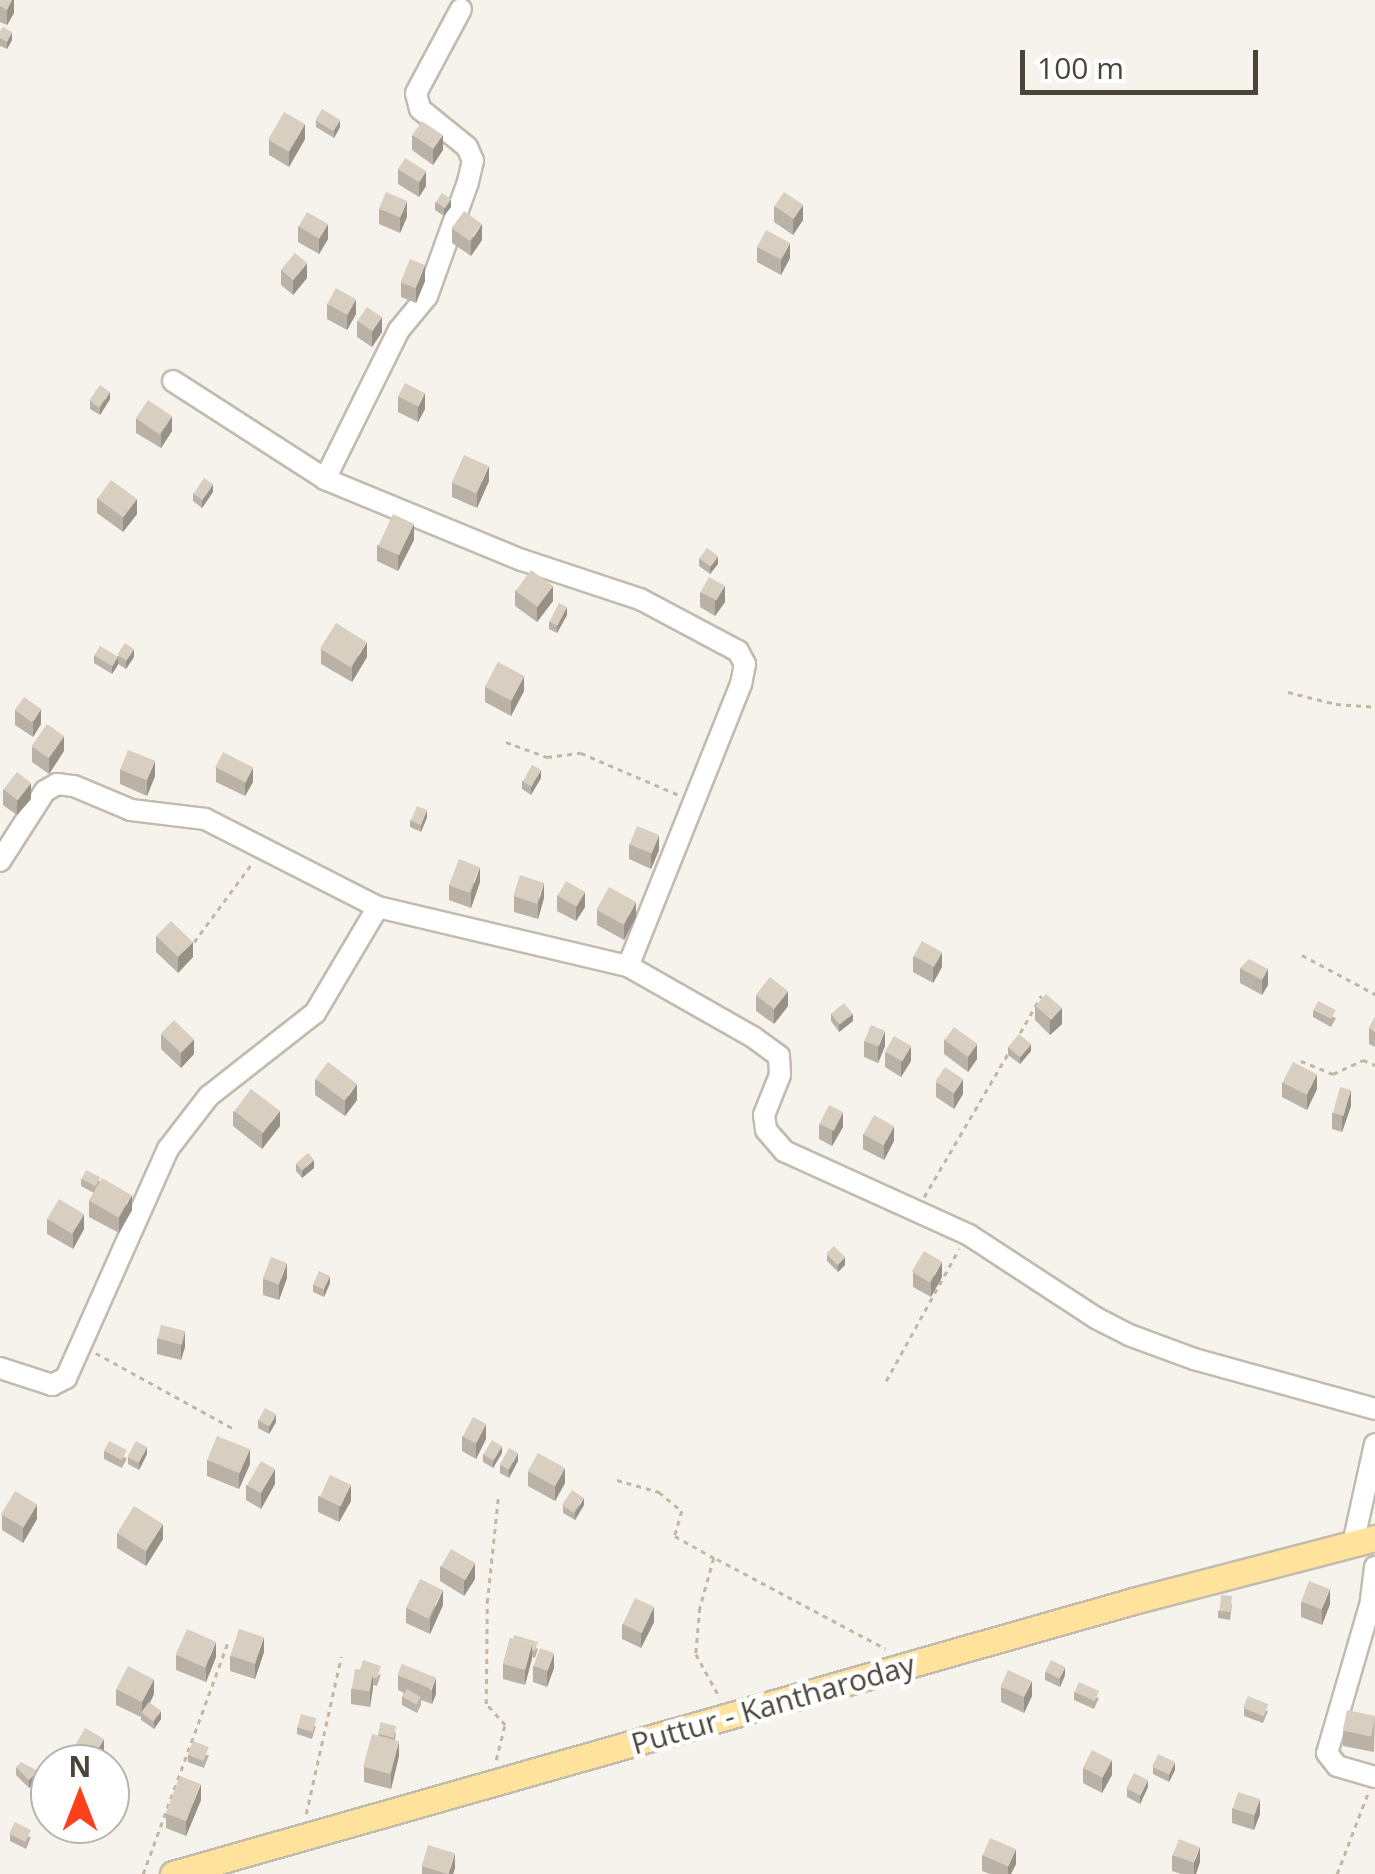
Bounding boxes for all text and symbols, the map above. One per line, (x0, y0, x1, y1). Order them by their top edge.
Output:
scale bar (1025, 30, 1262, 92)
text: 100 m (1037, 47, 1124, 88)
street label: Puttur - Kantharoday (627, 1646, 919, 1762)
north arrow (30, 1744, 130, 1844)
text: N (69, 1747, 91, 1785)

